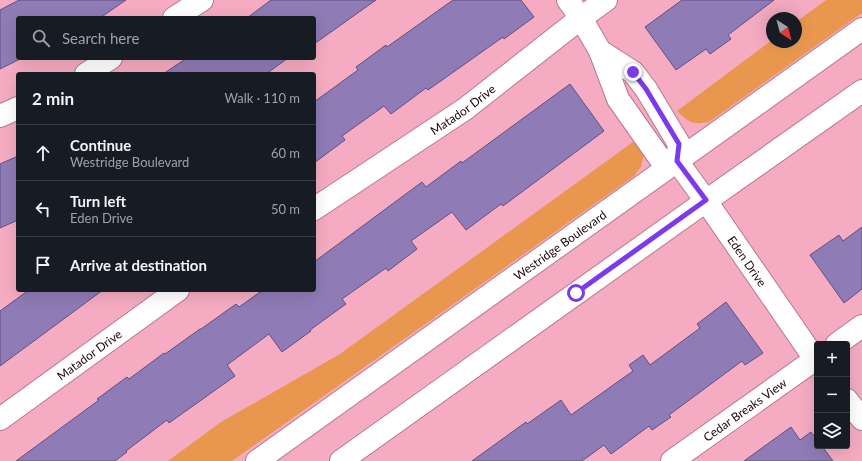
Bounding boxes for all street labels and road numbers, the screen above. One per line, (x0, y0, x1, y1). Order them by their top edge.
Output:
street label: Matador Drive (427, 81, 498, 138)
street label: Westridge Boulevard (510, 207, 609, 283)
street label: Eden Drive (725, 233, 770, 289)
street label: Matador Drive (54, 326, 124, 383)
street label: Cedar Breaks View (700, 374, 790, 444)

